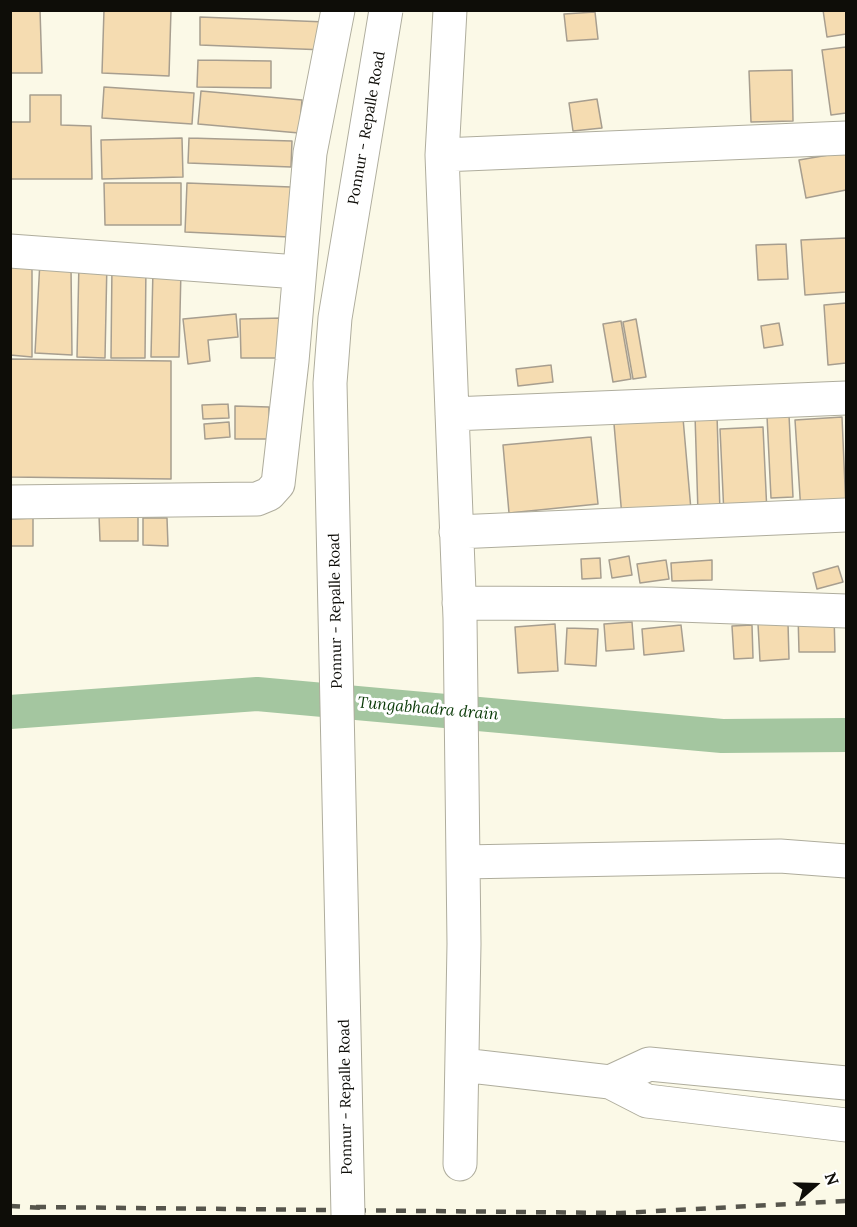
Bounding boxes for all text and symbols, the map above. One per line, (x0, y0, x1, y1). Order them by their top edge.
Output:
street label: Ponnur - Repalle Road (345, 50, 389, 206)
street label: Ponnur - Repalle Road (326, 533, 346, 689)
water label: Tungabhadra drain (357, 693, 499, 725)
street label: Ponnur - Repalle Road (336, 1019, 356, 1175)
north arrow (785, 1155, 845, 1215)
text: N (820, 1170, 843, 1188)

